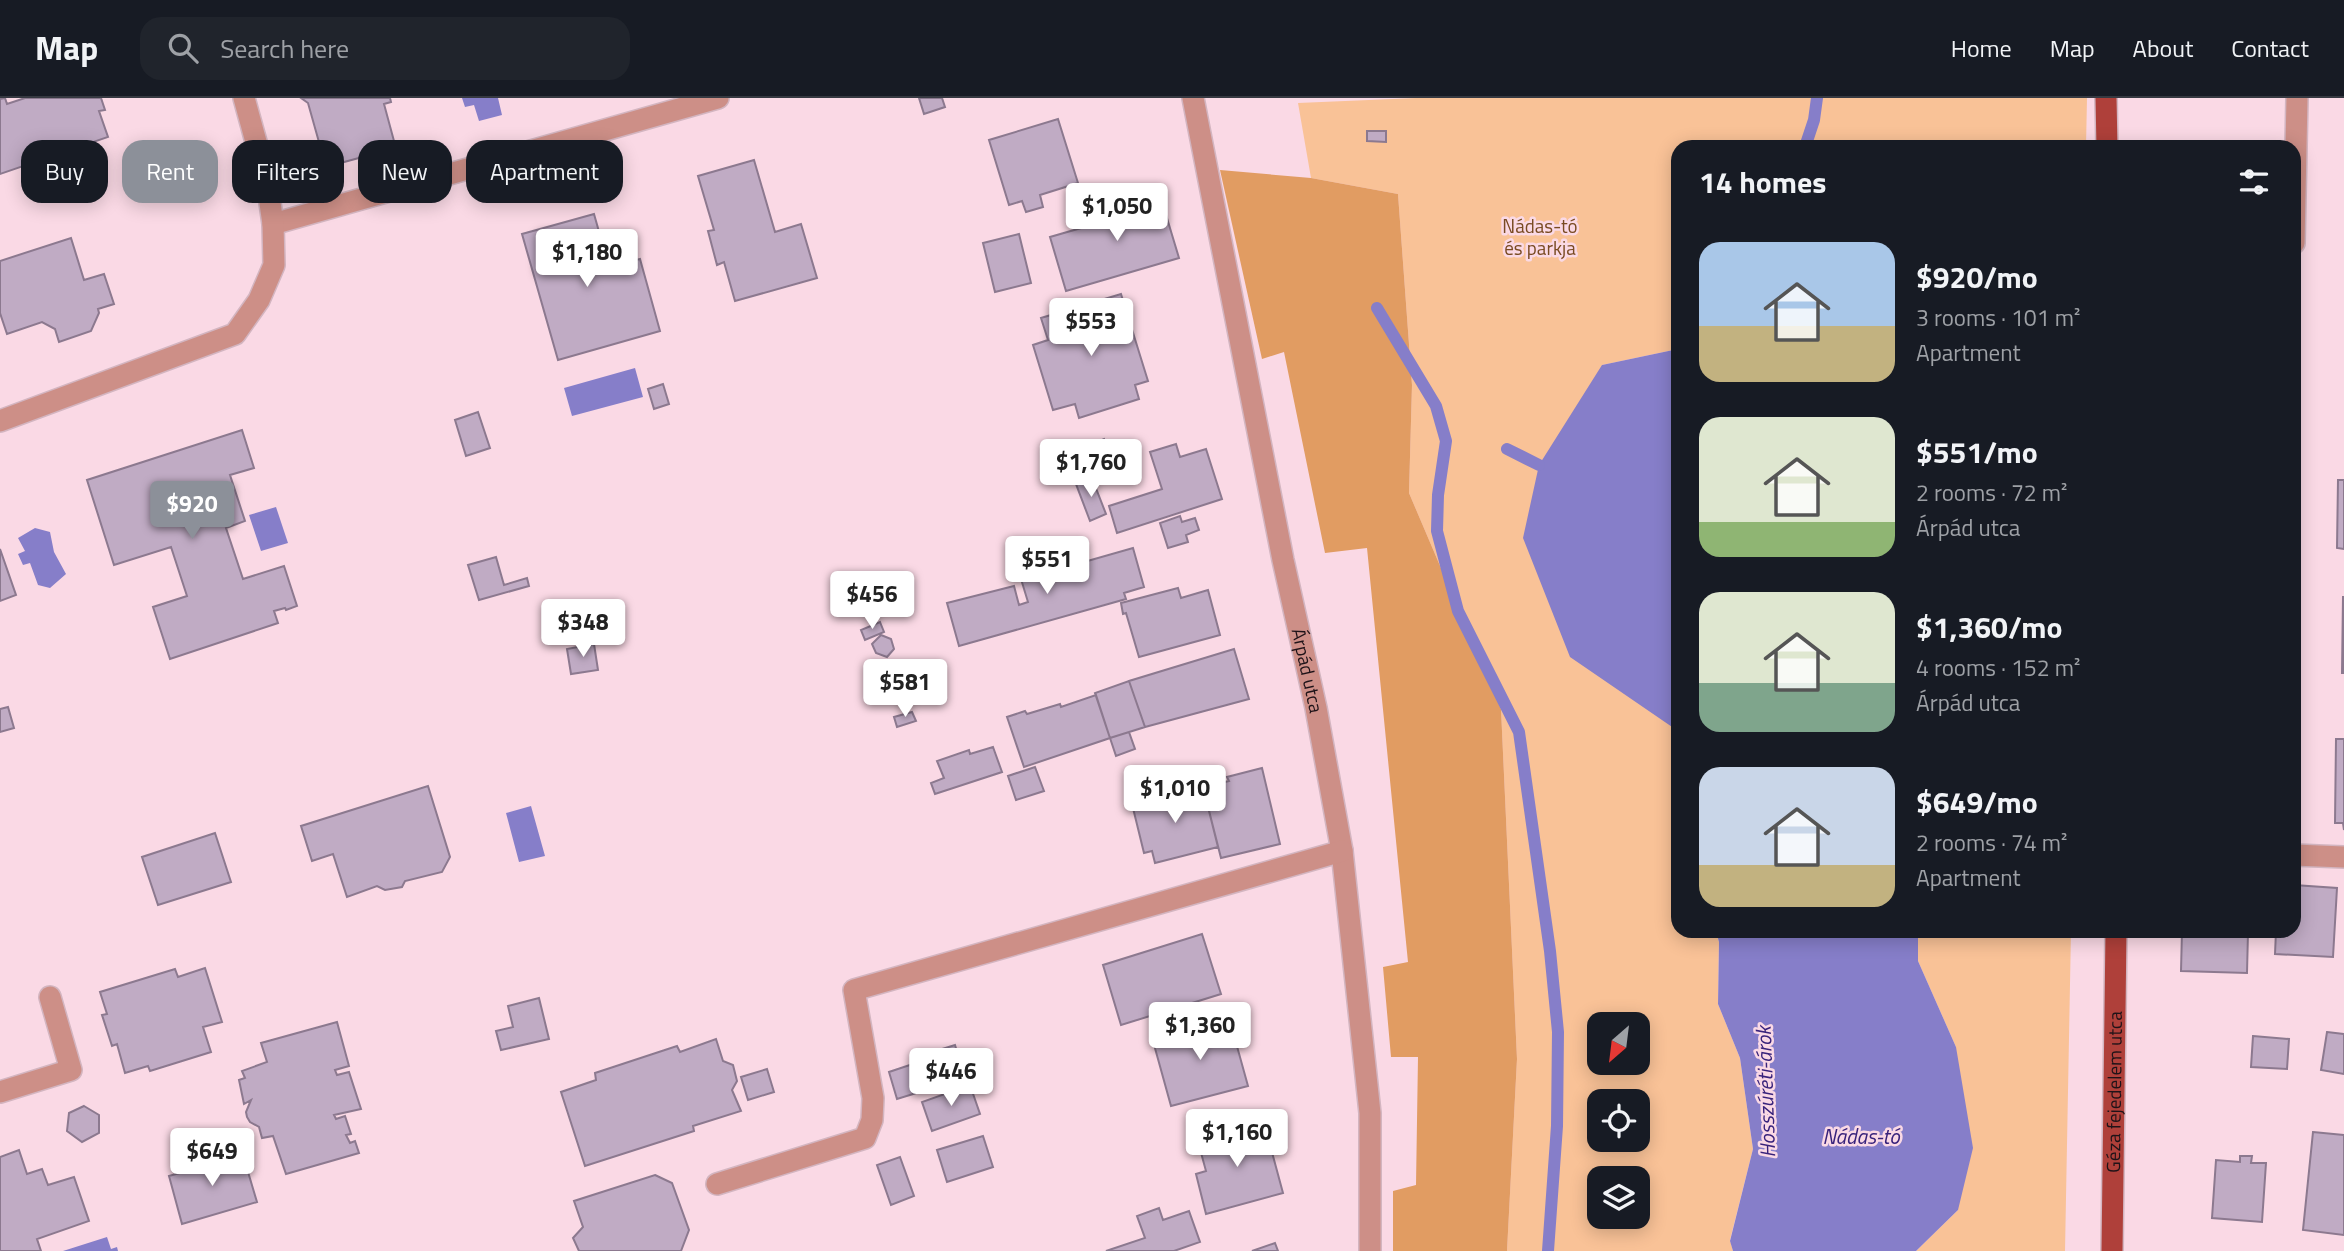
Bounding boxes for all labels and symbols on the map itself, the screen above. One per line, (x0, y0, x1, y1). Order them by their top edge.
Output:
pin: $1,050 (1060, 184, 1174, 243)
park label: Nádas-tó és parkja (1502, 211, 1578, 262)
pin: $1,180 (530, 230, 644, 289)
pin: $553 (1050, 299, 1132, 358)
pin: $1,760 (1034, 440, 1148, 499)
pin: $920 (151, 482, 233, 541)
pin: $551 (1006, 536, 1088, 596)
pin: $456 (831, 572, 913, 631)
pin: $348 (542, 600, 624, 659)
street label: Árpád utca (1285, 625, 1332, 716)
pin: $581 (864, 660, 946, 719)
pin: $1,010 (1118, 766, 1232, 825)
pin: $1,360 (1143, 1002, 1257, 1062)
street label: Géza fejedelem utca (2098, 1011, 2129, 1173)
north arrow (1587, 1012, 1650, 1074)
water label: Hosszúréti-árok (1747, 1023, 1783, 1158)
pin: $446 (910, 1048, 992, 1108)
pin: $1,160 (1180, 1110, 1294, 1169)
water label: Nádas-tó (1822, 1120, 1901, 1152)
pin: $649 (171, 1128, 253, 1188)

